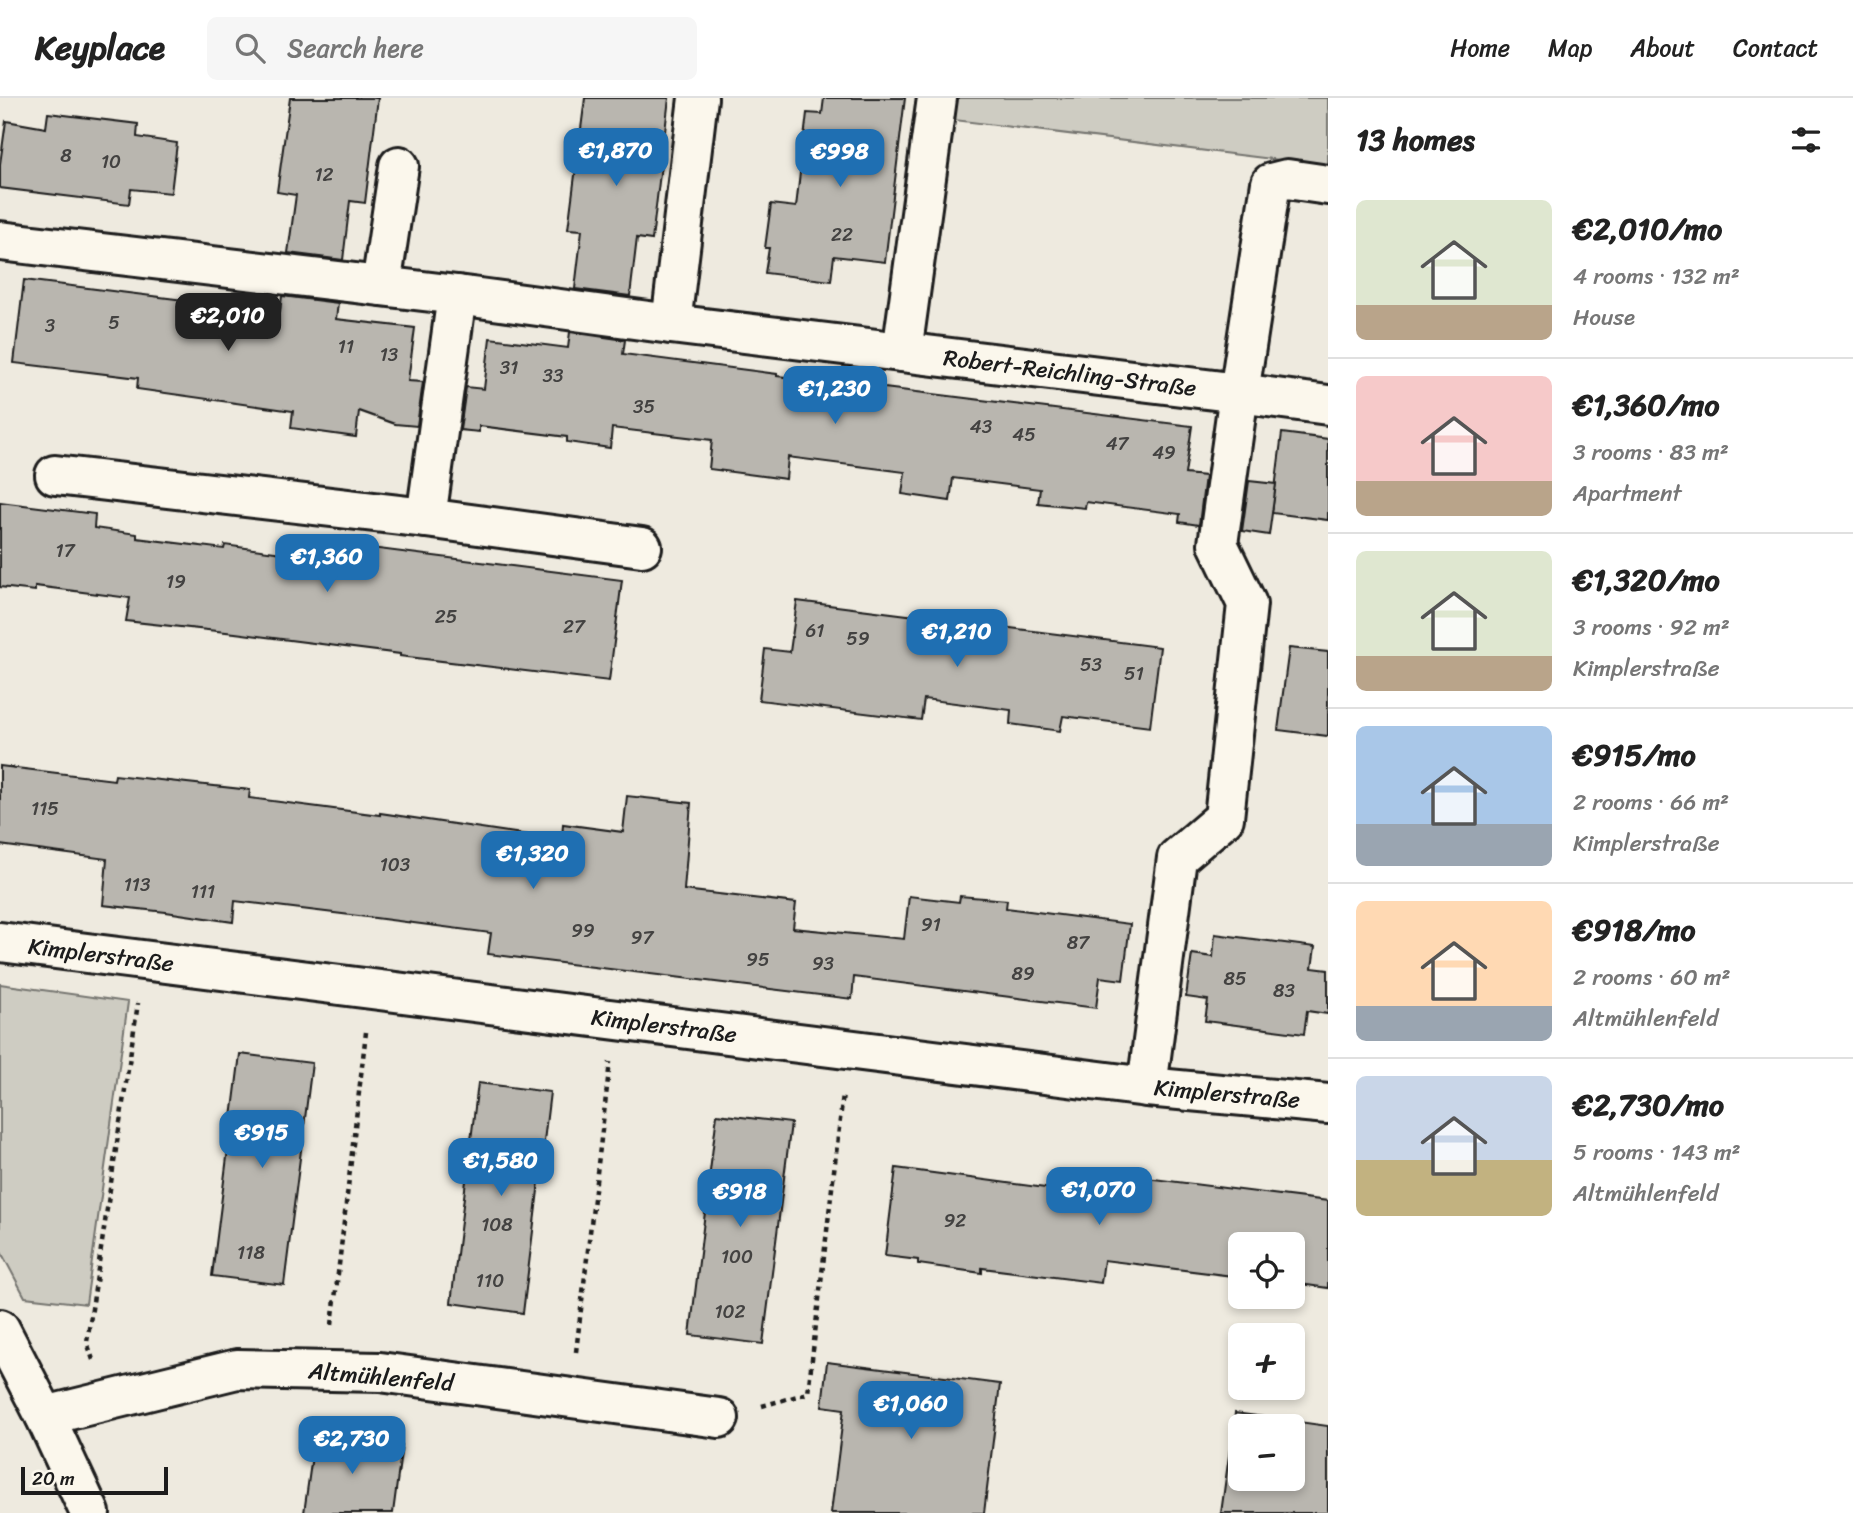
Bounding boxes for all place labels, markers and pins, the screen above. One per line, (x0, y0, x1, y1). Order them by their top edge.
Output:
pin: €1,870 (559, 129, 673, 188)
pin: €998 (799, 130, 881, 189)
pin: €2,010 (171, 294, 285, 353)
pin: €1,230 (778, 366, 892, 426)
pin: €1,360 (270, 534, 384, 594)
pin: €1,210 (900, 610, 1014, 669)
pin: €1,320 (476, 832, 590, 891)
pin: €915 (221, 1110, 303, 1170)
pin: €1,580 (444, 1138, 558, 1198)
pin: €1,070 (1042, 1168, 1156, 1227)
pin: €918 (699, 1170, 781, 1229)
pin: €1,060 (854, 1382, 968, 1441)
pin: €2,730 (295, 1416, 409, 1476)

